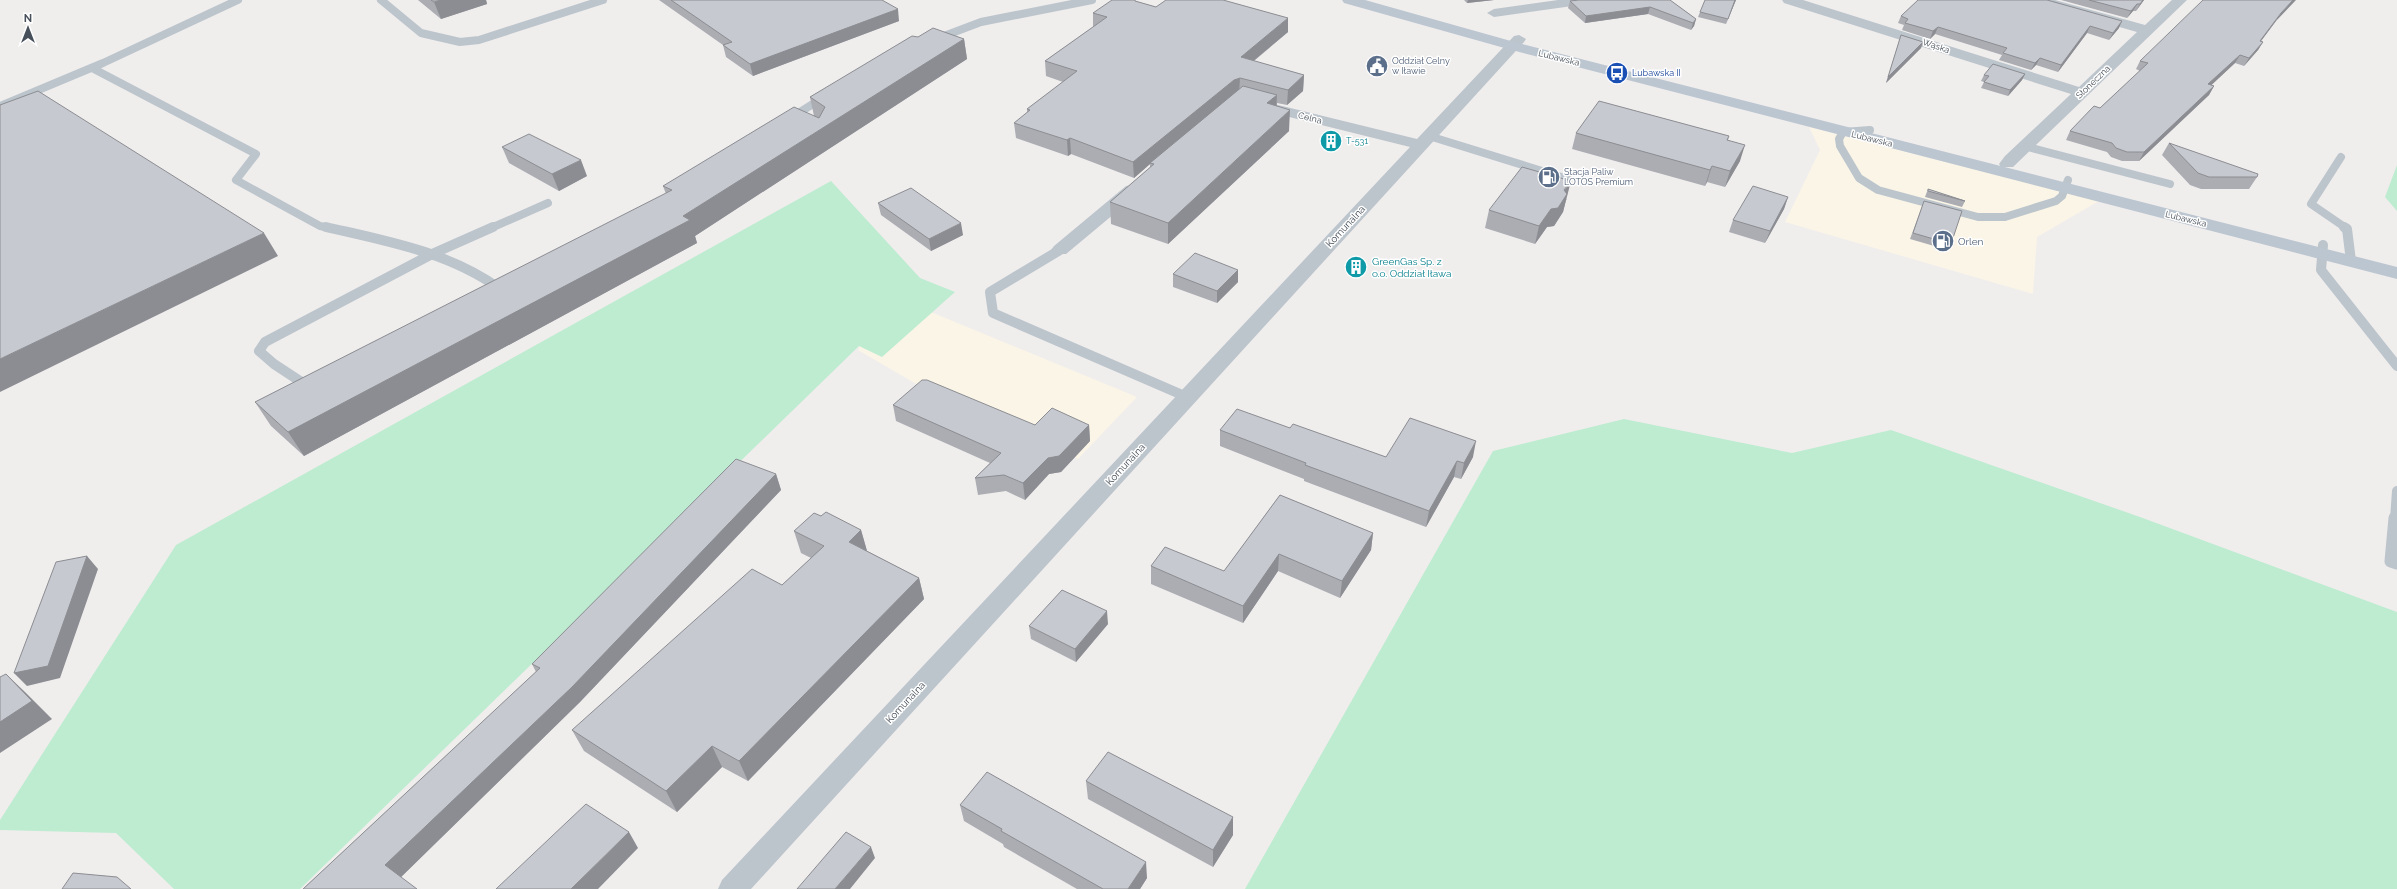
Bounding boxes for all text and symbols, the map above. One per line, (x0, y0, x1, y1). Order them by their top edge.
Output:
north arrow (8, 8, 48, 48)
text: N (24, 12, 32, 25)
street label: Wąska (1921, 37, 1951, 55)
street label: Lubawska (1537, 48, 1581, 68)
public building icon: Oddział Celny w Iławie (1364, 53, 1390, 79)
place label: Oddział Celny w Iławie (1392, 56, 1450, 76)
bus stop icon: Lubawska II (1604, 60, 1630, 86)
street label: Słoneczna (2074, 63, 2112, 101)
place label: Lubawska II (1632, 68, 1681, 78)
street label: Celna (1297, 110, 1323, 126)
building icon: T-531 (1318, 128, 1344, 154)
street label: Lubawska (1850, 129, 1894, 149)
place label: T-531 (1346, 136, 1368, 146)
fuel station icon: Stacja Paliw LOTOS Premium (1536, 164, 1562, 190)
place label: Stacja Paliw LOTOS Premium (1564, 167, 1633, 187)
street label: Komunalna (1323, 203, 1367, 249)
street label: Lubawska (2164, 209, 2208, 229)
fuel station icon: Orlen (1930, 228, 1956, 254)
place label: Orlen (1958, 236, 1984, 247)
building icon: GreenGas Sp. z o.o. Oddział Iława (1343, 254, 1369, 280)
place label: GreenGas Sp. z o.o. Oddział Iława (1372, 256, 1451, 279)
street label: Komunalna (1103, 441, 1147, 487)
street label: Komunalna (883, 679, 927, 725)

